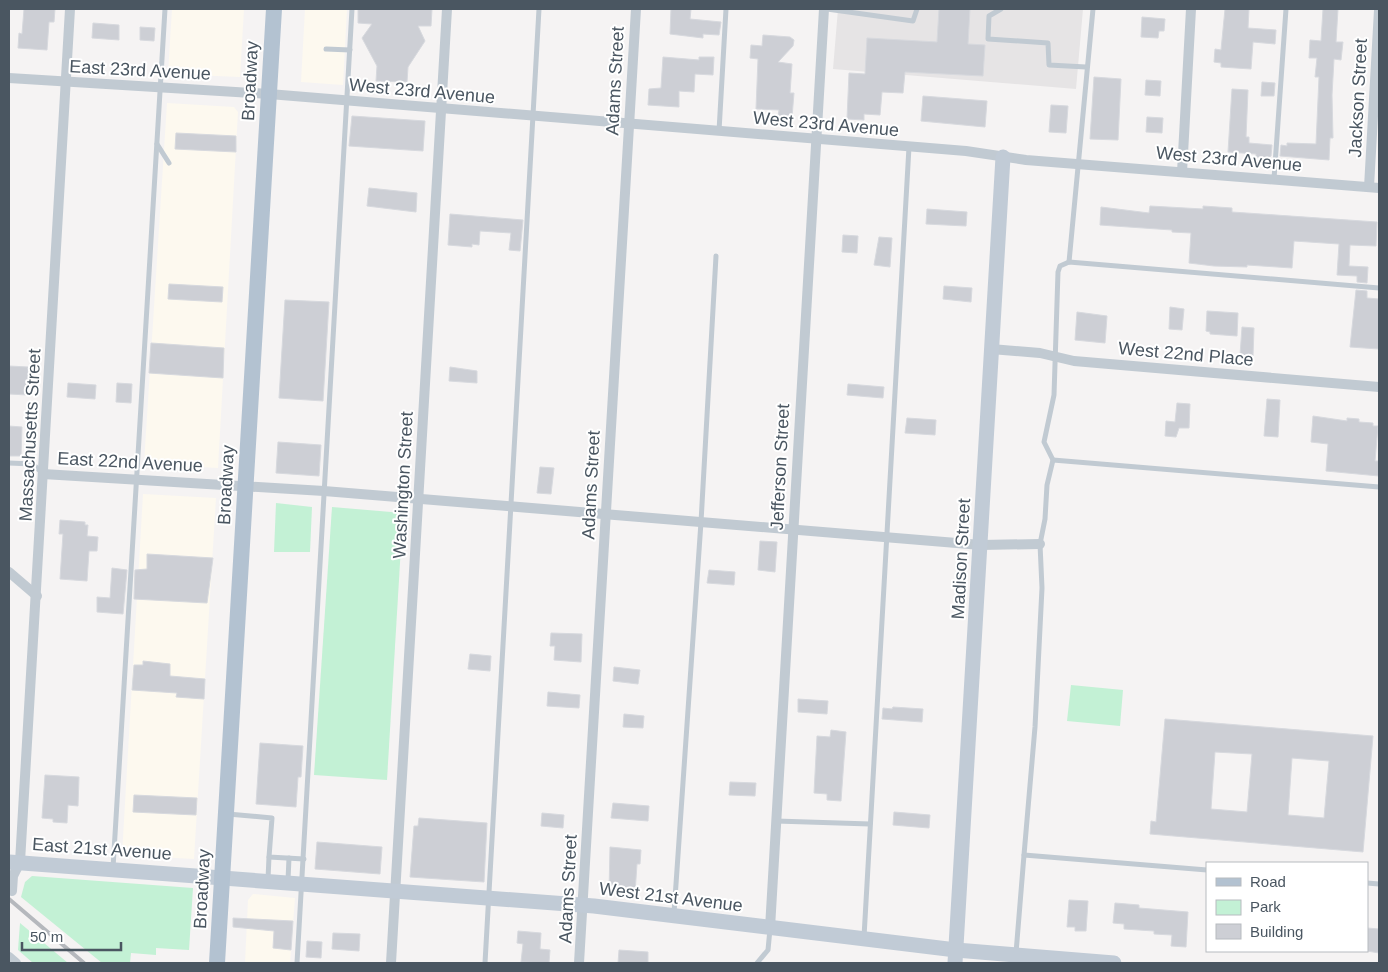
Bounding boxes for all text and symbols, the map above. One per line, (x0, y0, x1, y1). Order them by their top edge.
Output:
street label: Adams Street (602, 26, 628, 136)
street label: Jackson Street (1345, 38, 1371, 158)
street label: Broadway (238, 41, 262, 121)
street label: East 23rd Avenue (69, 56, 211, 84)
street label: West 23rd Avenue (348, 75, 496, 107)
street label: West 23rd Avenue (752, 108, 900, 140)
street label: West 23rd Avenue (1155, 143, 1303, 175)
street label: West 22nd Place (1118, 338, 1254, 370)
street label: Massachusetts Street (15, 348, 45, 522)
street label: Jefferson Street (767, 403, 793, 531)
street label: Washington Street (389, 411, 417, 559)
street label: Adams Street (578, 430, 604, 540)
street label: Broadway (214, 445, 238, 525)
street label: East 22nd Avenue (57, 448, 203, 476)
street label: Madison Street (948, 498, 974, 620)
street label: East 21st Avenue (32, 834, 172, 864)
street label: Adams Street (555, 834, 581, 944)
street label: Broadway (190, 849, 214, 929)
legend (1206, 862, 1368, 952)
text: Road (1250, 873, 1286, 890)
street label: West 21st Avenue (598, 878, 744, 916)
text: Park (1250, 898, 1281, 915)
scale bar (22, 920, 121, 952)
text: Building (1250, 923, 1303, 940)
text: 50 m (30, 928, 63, 945)

